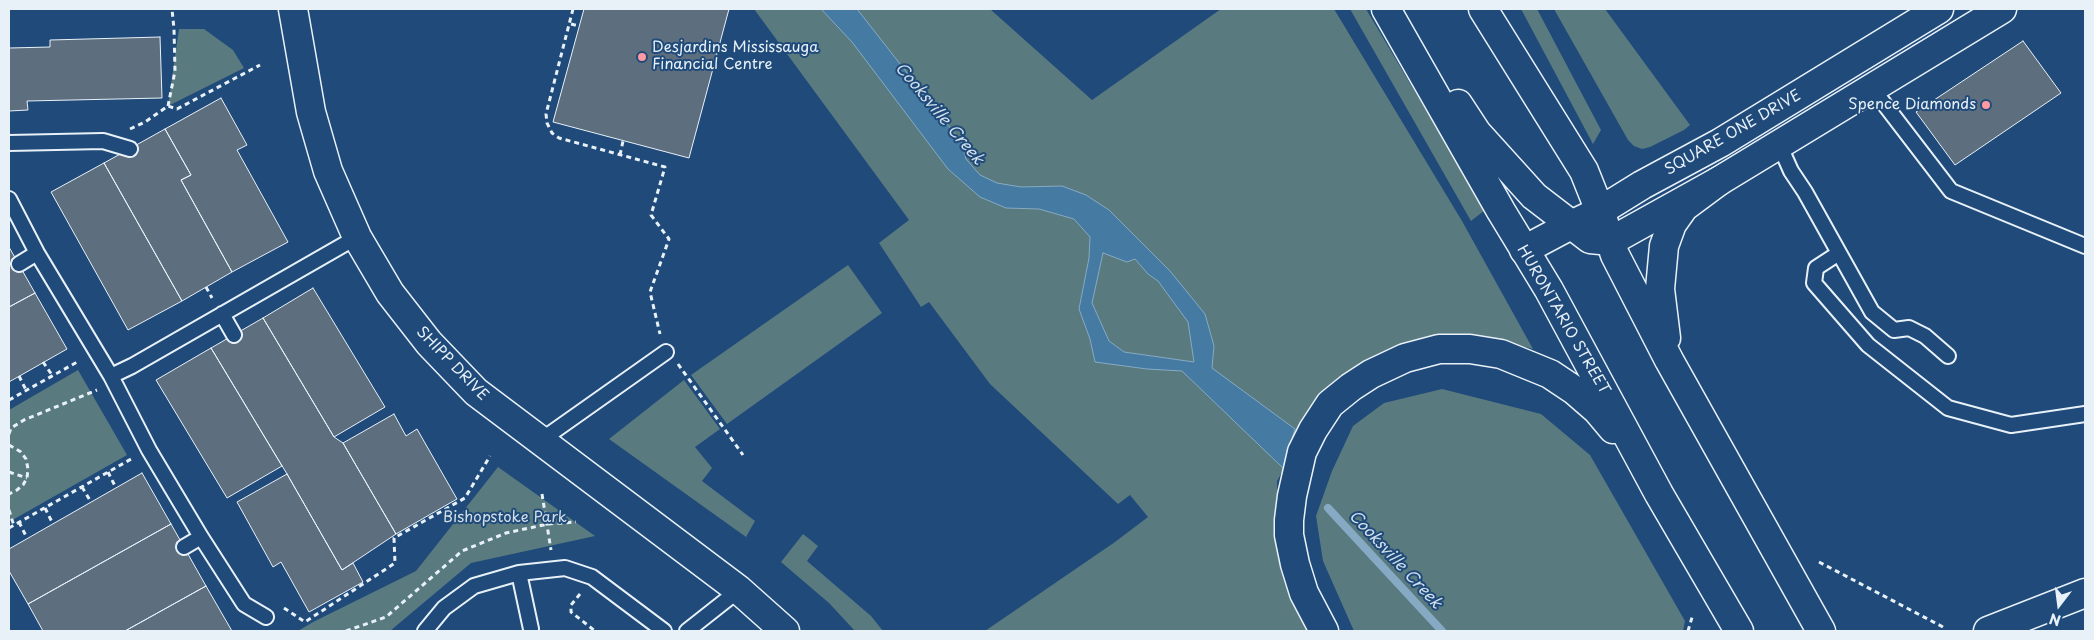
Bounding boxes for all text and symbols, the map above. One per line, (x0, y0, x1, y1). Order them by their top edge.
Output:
place label: Desjardins Mississauga Financial Centre (652, 39, 818, 74)
marker: Desjardins Mississauga Financial Centre (636, 51, 648, 63)
water label: Cooksville Creek (891, 59, 987, 169)
street label: SQUARE ONE DRIVE (1662, 87, 1804, 179)
place label: Spence Diamonds (1848, 96, 1976, 114)
marker: Spence Diamonds (1980, 99, 1992, 111)
street label: HURONTARIO STREET (1513, 242, 1613, 398)
street label: SHIPP DRIVE (412, 323, 492, 405)
water label: Cooksville Creek (1344, 507, 1446, 613)
park label: Bishopstoke Park (443, 509, 567, 527)
north arrow (2034, 580, 2084, 630)
text: N (2047, 608, 2063, 632)

